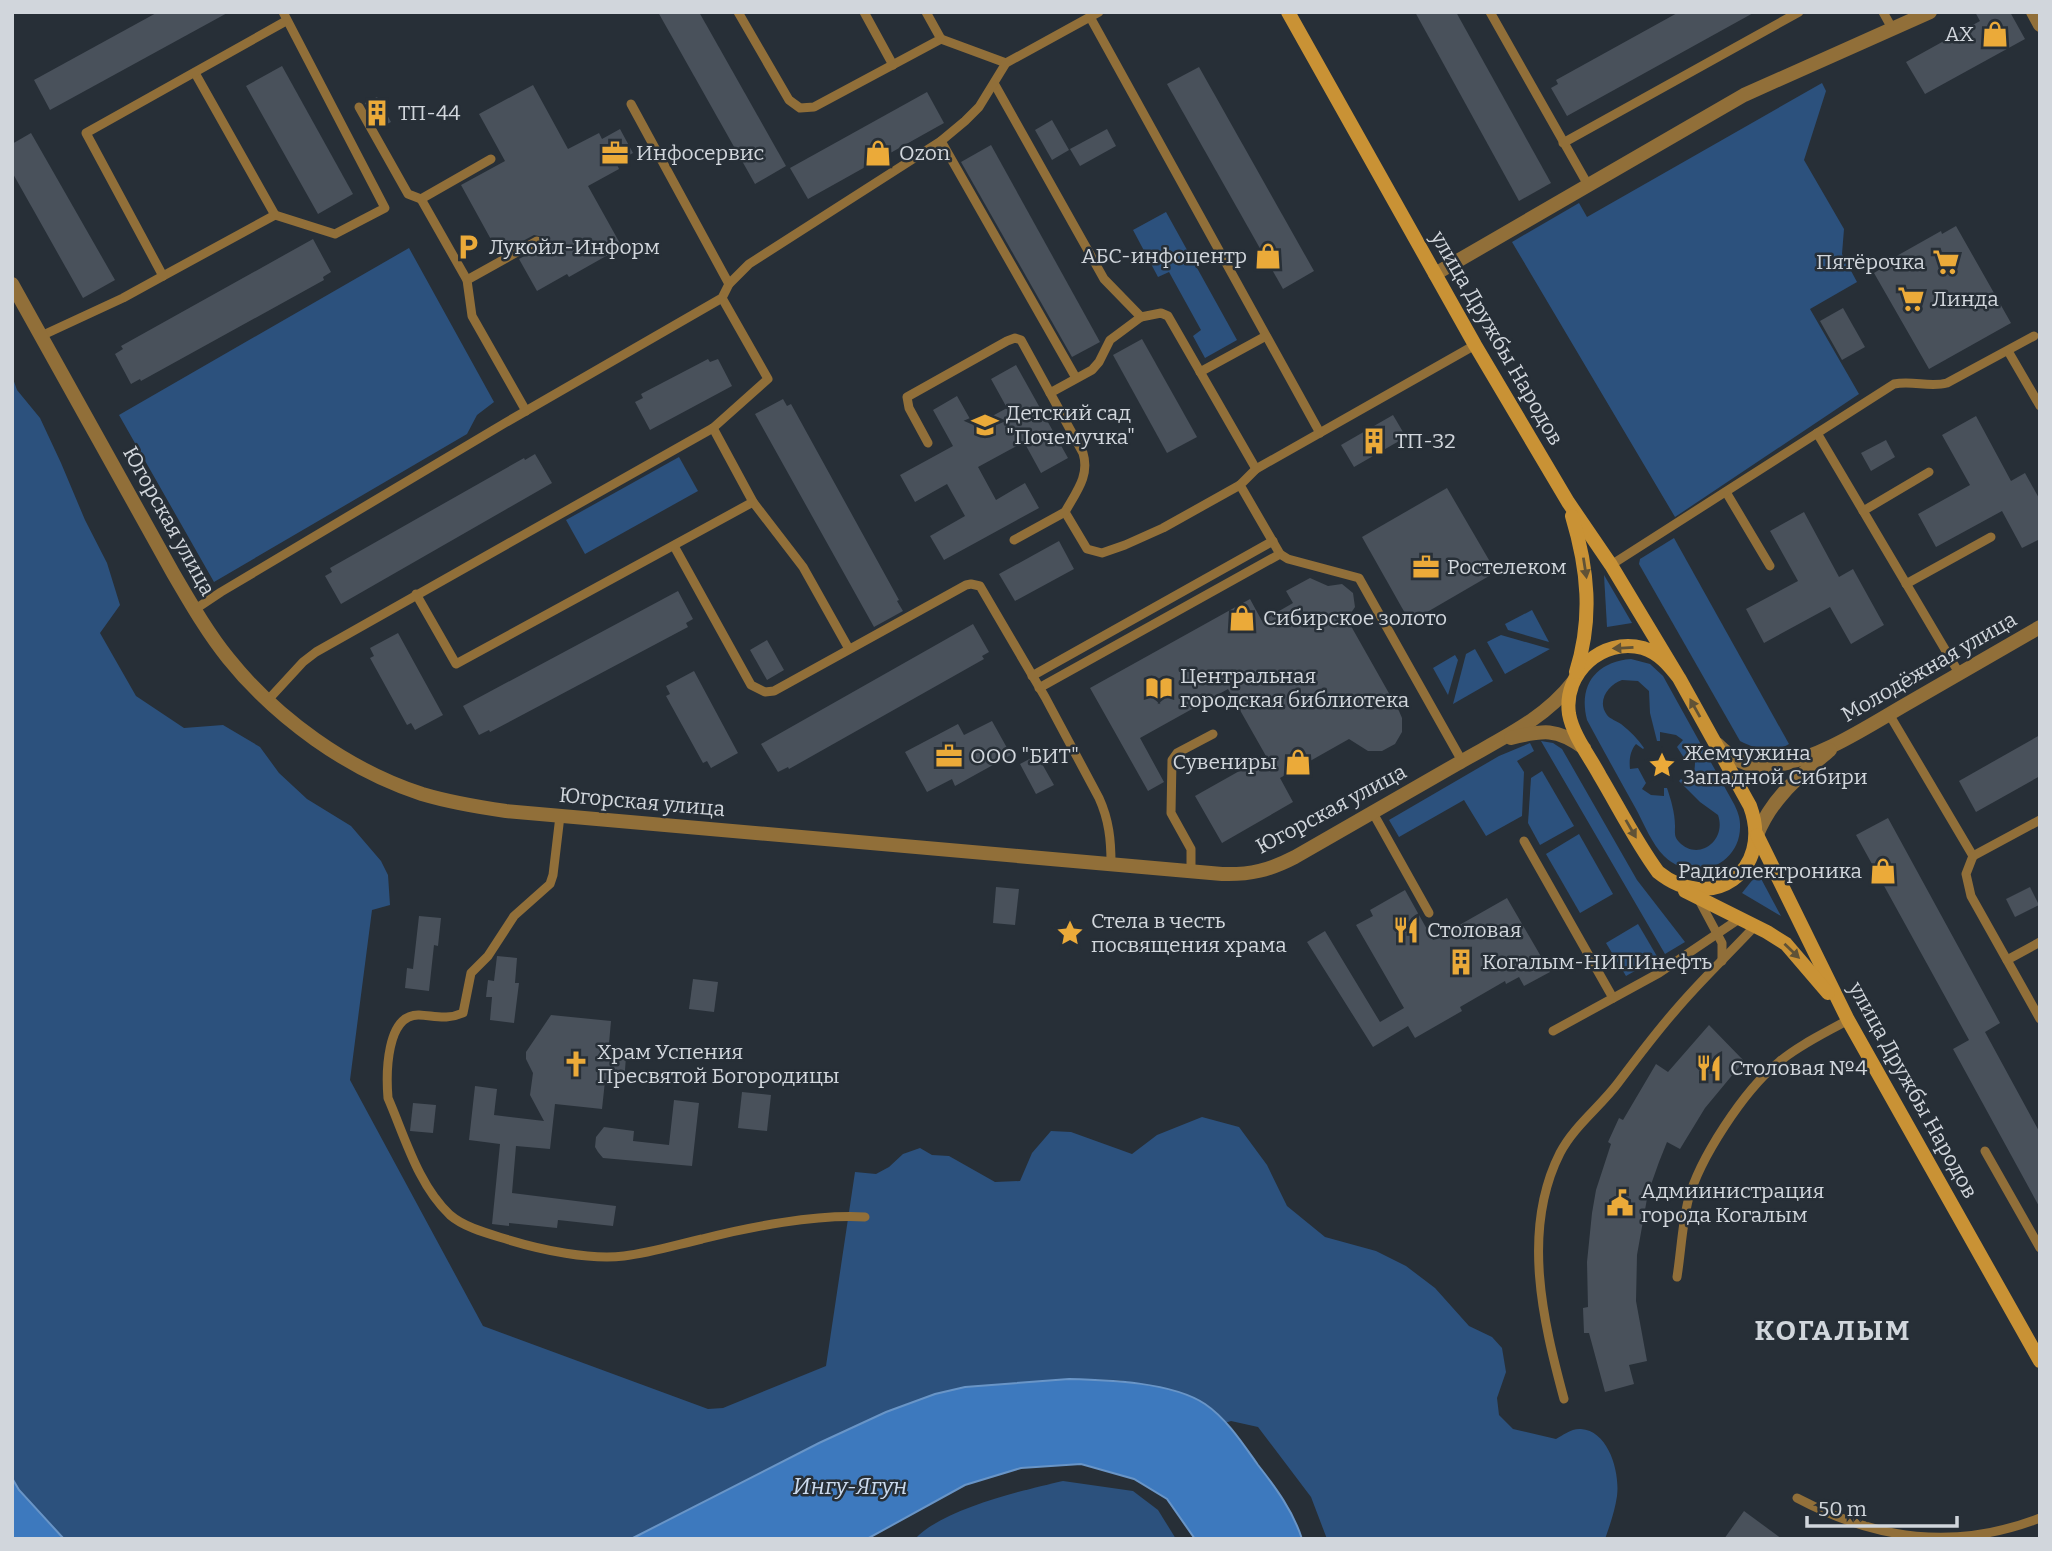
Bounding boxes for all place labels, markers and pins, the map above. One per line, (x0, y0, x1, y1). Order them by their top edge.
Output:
shop icon: АХ (1980, 19, 2010, 49)
place label: АХ (1945, 21, 1974, 47)
building icon: ТП-44 (362, 98, 392, 128)
place label: ТП-44 (398, 100, 461, 126)
office icon: Инфосервис (600, 138, 630, 168)
shop icon: Ozon (863, 138, 893, 168)
place label: Инфосервис (636, 140, 765, 166)
place label: Ozon (899, 140, 950, 166)
parking icon: Лукойл-Информ (453, 232, 483, 262)
place label: Лукойл-Информ (489, 234, 660, 260)
shop icon: АБС-инфоцентр (1253, 241, 1283, 271)
place label: АБС-инфоцентр (1081, 243, 1247, 269)
supermarket icon: Пятёрочка (1931, 247, 1961, 277)
place label: Пятёрочка (1816, 249, 1925, 275)
supermarket icon: Линда (1896, 284, 1926, 314)
place label: Линда (1932, 286, 1999, 312)
place label: Детский сад "Почемучка" (1006, 400, 1135, 450)
school or university icon: Детский сад "Почемучка" (970, 410, 1000, 440)
building icon: ТП-32 (1359, 426, 1389, 456)
place label: ТП-32 (1395, 428, 1456, 454)
office icon: Ростелеком (1411, 552, 1441, 582)
place label: Ростелеком (1447, 554, 1567, 580)
shop icon: Сибирское золото (1227, 603, 1257, 633)
place label: Сибирское золото (1263, 605, 1447, 631)
place label: Центральная городская библиотека (1180, 663, 1410, 713)
library icon: Центральная городская библиотека (1144, 673, 1174, 703)
place label: Жемчужина Западной Сибири (1683, 740, 1868, 790)
office icon: ООО "БИТ" (934, 741, 964, 771)
place label: ООО "БИТ" (970, 743, 1079, 769)
shop icon: Сувениры (1283, 747, 1313, 777)
place label: Сувениры (1173, 749, 1277, 775)
place icon: Жемчужина Западной Сибири (1647, 750, 1677, 780)
shop icon: Радиолектроника (1868, 856, 1898, 886)
place label: Радиолектроника (1678, 858, 1862, 884)
place label: Стела в честь посвящения храма (1091, 908, 1287, 958)
restaurant icon: Столовая (1391, 915, 1421, 945)
place label: Столовая (1427, 917, 1522, 943)
place icon: Стела в честь посвящения храма (1055, 918, 1085, 948)
building icon: Когалым-НИПИнефть (1446, 947, 1476, 977)
place label: Когалым-НИПИнефть (1482, 949, 1712, 975)
place label: Храм Успения Пресвятой Богородицы (597, 1039, 839, 1089)
church icon: Храм Успения Пресвятой Богородицы (561, 1049, 591, 1079)
restaurant icon: Столовая №4 (1694, 1053, 1724, 1083)
place label: Столовая №4 (1730, 1055, 1867, 1081)
place label: Адмиинистрация города Когалым (1641, 1178, 1824, 1228)
public building icon: Адмиинистрация города Когалым (1605, 1188, 1635, 1218)

